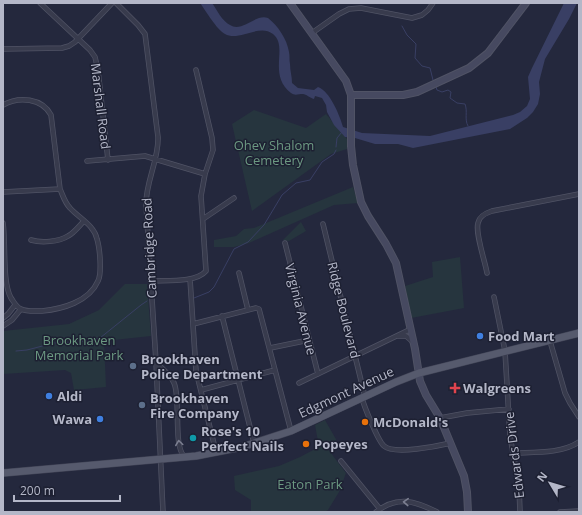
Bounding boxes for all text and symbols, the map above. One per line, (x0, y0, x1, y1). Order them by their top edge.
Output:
street label: Marshall Road (87, 62, 115, 150)
park label: Ohev Shalom Cemetery (234, 136, 314, 169)
street label: Cambridge Road (137, 197, 161, 299)
street label: Ridge Boulevard (323, 260, 365, 360)
street label: Virginia Avenue (281, 261, 321, 357)
place label: Food Mart (488, 327, 555, 345)
park label: Brookhaven Memorial Park (35, 331, 123, 364)
marker: Food Mart (475, 331, 485, 341)
place label: Brookhaven Police Department (141, 350, 263, 383)
marker: Brookhaven Police Department (128, 361, 138, 371)
street label: Edgmont Avenue (295, 362, 397, 422)
place label: Walgreens (463, 379, 531, 397)
marker: Walgreens (450, 383, 460, 393)
place label: Aldi (57, 387, 82, 405)
place label: Brookhaven Fire Company (150, 389, 240, 422)
marker: Aldi (44, 391, 54, 401)
marker: Brookhaven Fire Company (137, 400, 147, 410)
place label: Wawa (53, 410, 92, 428)
street label: Edwards Drive (500, 411, 528, 499)
place label: McDonald's (373, 413, 448, 431)
marker: Wawa (95, 414, 105, 424)
marker: McDonald's (360, 417, 370, 427)
place label: Rose's 10 Perfect Nails (201, 422, 284, 455)
marker: Rose's 10 Perfect Nails (188, 433, 198, 443)
place label: Popeyes (314, 435, 368, 453)
marker: Popeyes (301, 439, 311, 449)
one-way arrow (175, 440, 184, 446)
north arrow (530, 463, 570, 503)
text: N (533, 468, 550, 485)
park label: Eaton Park (277, 475, 343, 493)
scale bar (14, 477, 120, 503)
text: 200 m (20, 482, 55, 499)
one-way arrow (403, 497, 409, 506)

